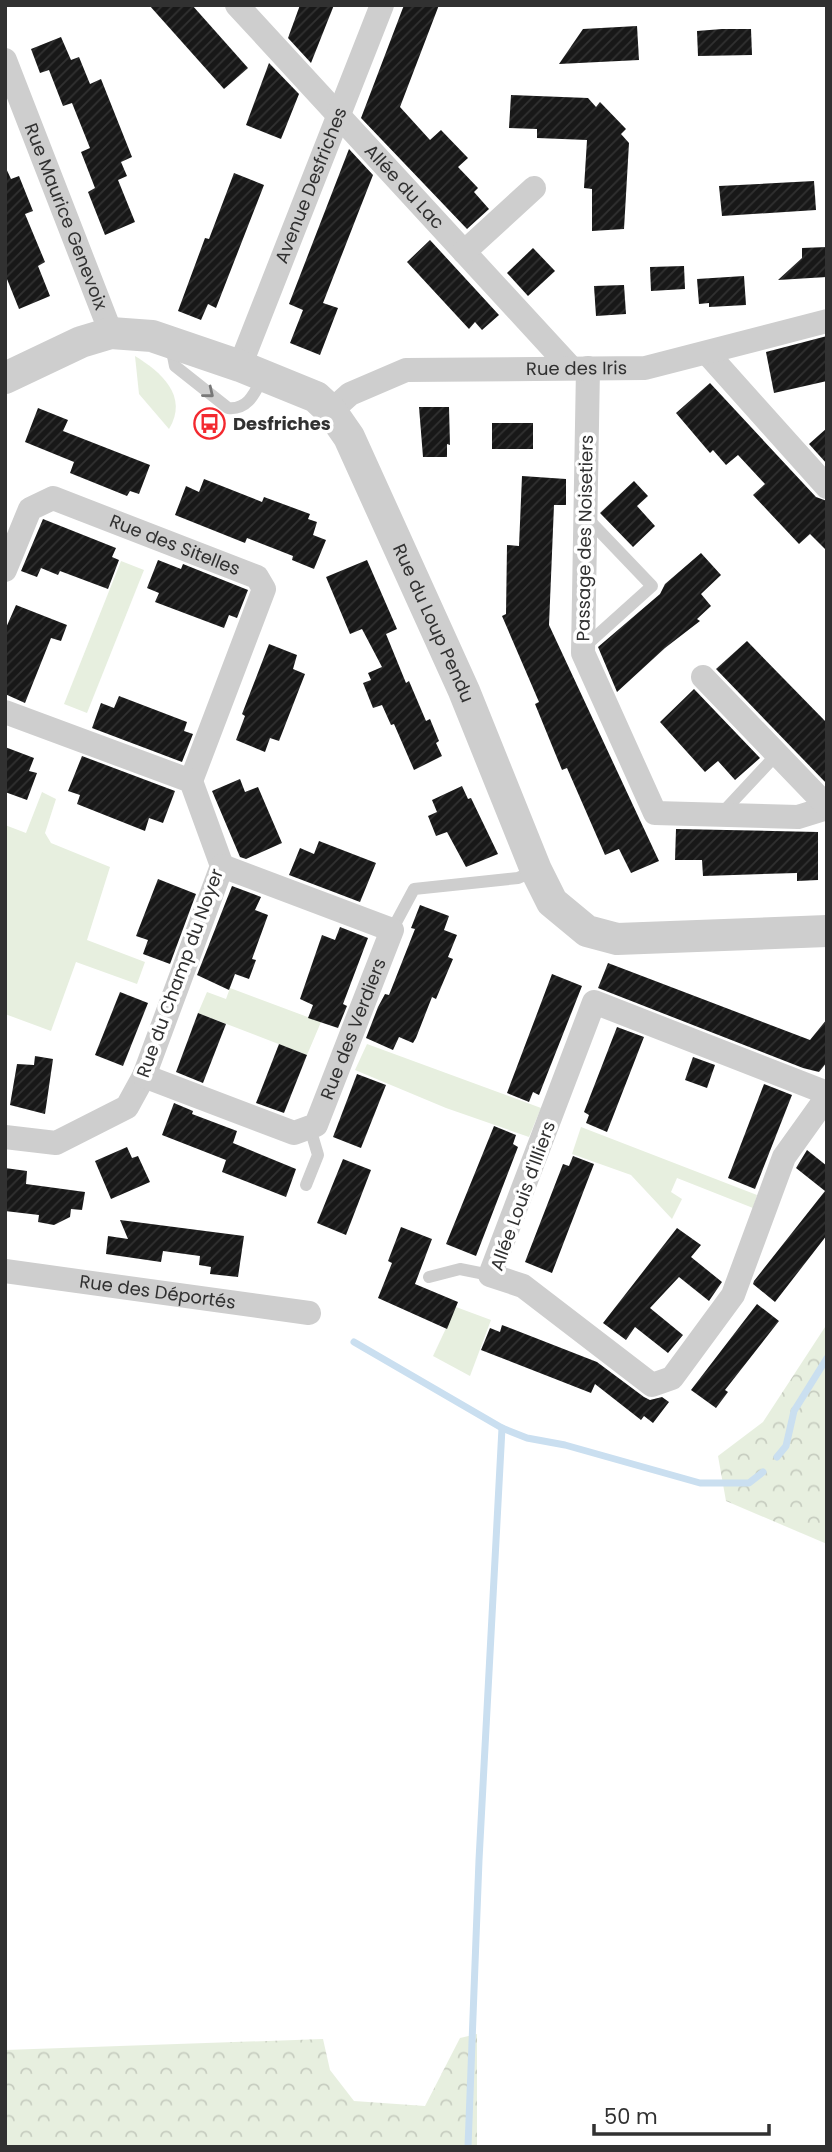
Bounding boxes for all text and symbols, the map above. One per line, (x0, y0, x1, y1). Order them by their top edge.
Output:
street label: Avenue Desfriches (269, 104, 353, 267)
street label: Rue Maurice Genevoix (19, 119, 114, 314)
street label: Allée du Lac (359, 138, 450, 235)
street label: Rue des Iris (526, 355, 627, 381)
one-way arrow (202, 385, 214, 398)
bus stop icon: Desfriches (193, 407, 227, 441)
place label: Desfriches (233, 411, 331, 436)
street label: Passage des Noisetiers (570, 434, 599, 642)
street label: Rue des Sitelles (106, 508, 244, 581)
street label: Rue du Loup Pendu (387, 540, 480, 706)
street label: Rue du Champ du Noyer (130, 865, 229, 1081)
street label: Rue des Verdiers (314, 954, 392, 1103)
street label: Allée Louis d'Illiers (484, 1118, 561, 1274)
street label: Rue des Déportés (78, 1268, 237, 1315)
scale bar (594, 2092, 769, 2136)
text: 50 m (604, 2102, 658, 2131)

